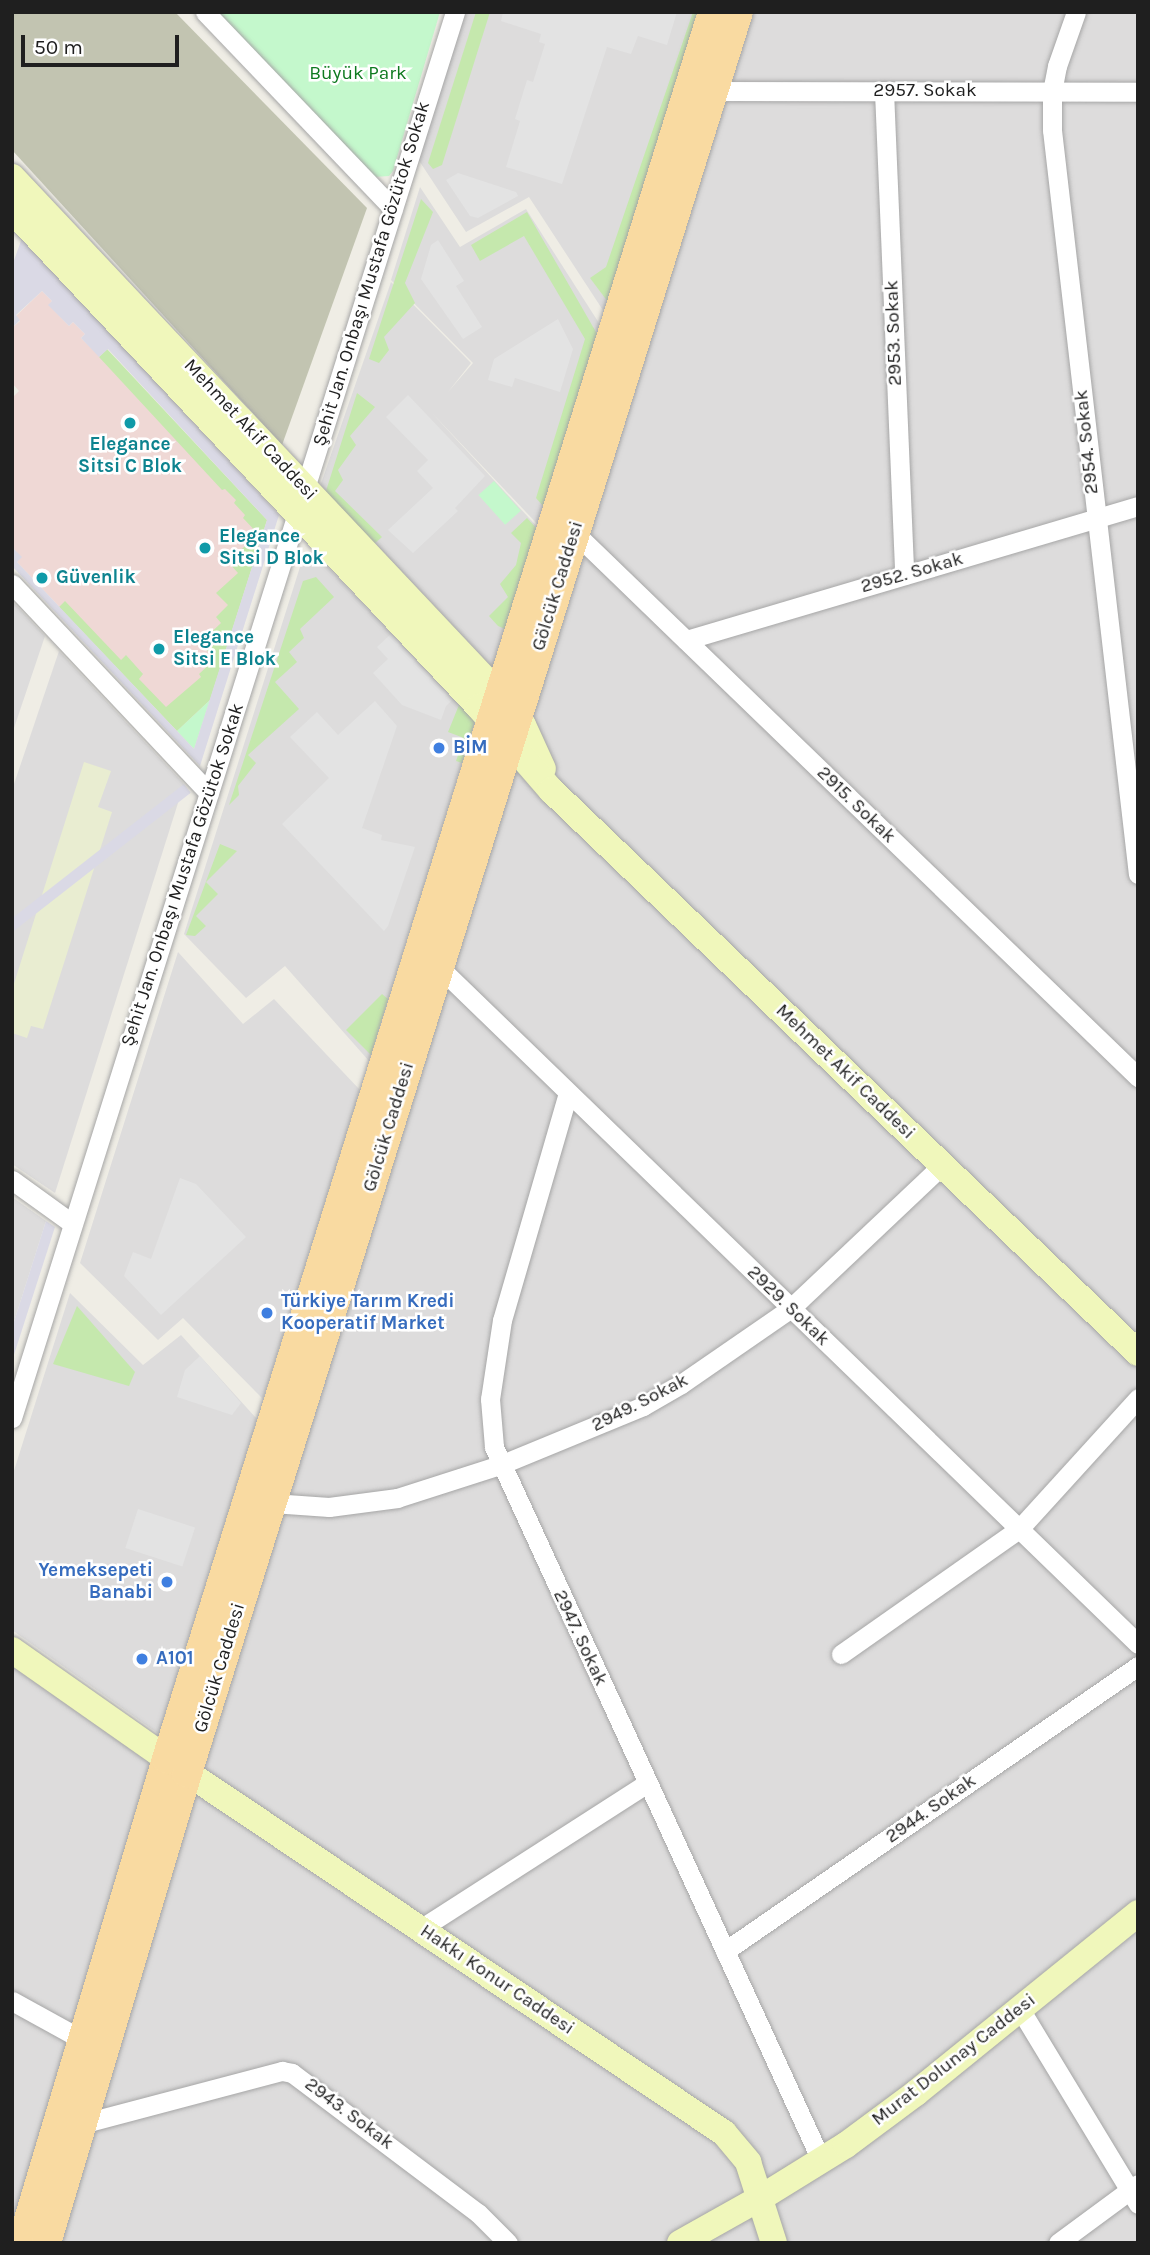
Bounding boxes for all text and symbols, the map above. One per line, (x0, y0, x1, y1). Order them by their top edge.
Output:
scale bar (24, 21, 182, 65)
text: 50 m (34, 35, 83, 59)
park label: Büyük Park (309, 63, 407, 85)
street label: 2957. Sokak (873, 80, 977, 102)
street label: Şehit Jan. Onbaşı Mustafa Gözütok Sokak (309, 99, 435, 449)
street label: 2953. Sokak (881, 280, 907, 386)
street label: Mehmet Akif Caddesi (179, 355, 321, 505)
street label: 2954. Sokak (1070, 389, 1104, 495)
marker: Elegance Sitsi C Blok (122, 415, 138, 431)
place label: Elegance Sitsi C Blok (78, 434, 182, 478)
street label: Gölcük Caddesi (527, 518, 589, 654)
place label: Elegance Sitsi D Blok (219, 526, 324, 570)
marker: Elegance Sitsi D Blok (197, 540, 213, 556)
street label: 2952. Sokak (858, 548, 966, 598)
place label: Güvenlik (56, 567, 136, 589)
marker: Güvenlik (34, 570, 50, 586)
place label: Elegance Sitsi E Blok (173, 627, 276, 671)
marker: Elegance Sitsi E Blok (151, 641, 167, 657)
street label: Şehit Jan. Onbaşı Mustafa Gözütok Sokak (117, 701, 249, 1049)
place label: BİM (453, 737, 488, 759)
marker: BİM (431, 740, 447, 756)
street label: 2915. Sokak (812, 762, 900, 848)
street label: Mehmet Akif Caddesi (771, 1000, 919, 1144)
street label: Gölcük Caddesi (358, 1059, 420, 1195)
street label: 2929. Sokak (742, 1261, 834, 1351)
place label: Türkiye Tarım Kredi Kooperatif Market (281, 1291, 455, 1335)
marker: Türkiye Tarım Kredi Kooperatif Market (259, 1305, 275, 1321)
street label: 2949. Sokak (588, 1369, 692, 1437)
place label: Yemeksepeti Banabi (39, 1560, 153, 1604)
marker: Yemeksepeti Banabi (159, 1574, 175, 1590)
street label: 2947. Sokak (548, 1586, 612, 1690)
street label: Gölcük Caddesi (189, 1600, 251, 1736)
place label: A101 (156, 1648, 193, 1670)
marker: A101 (134, 1651, 150, 1667)
street label: 2944. Sokak (881, 1770, 981, 1848)
street label: Hakkı Konur Caddesi (416, 1920, 578, 2040)
street label: Murat Dolunay Caddesi (868, 1989, 1040, 2131)
street label: 2943. Sokak (300, 2073, 398, 2155)

